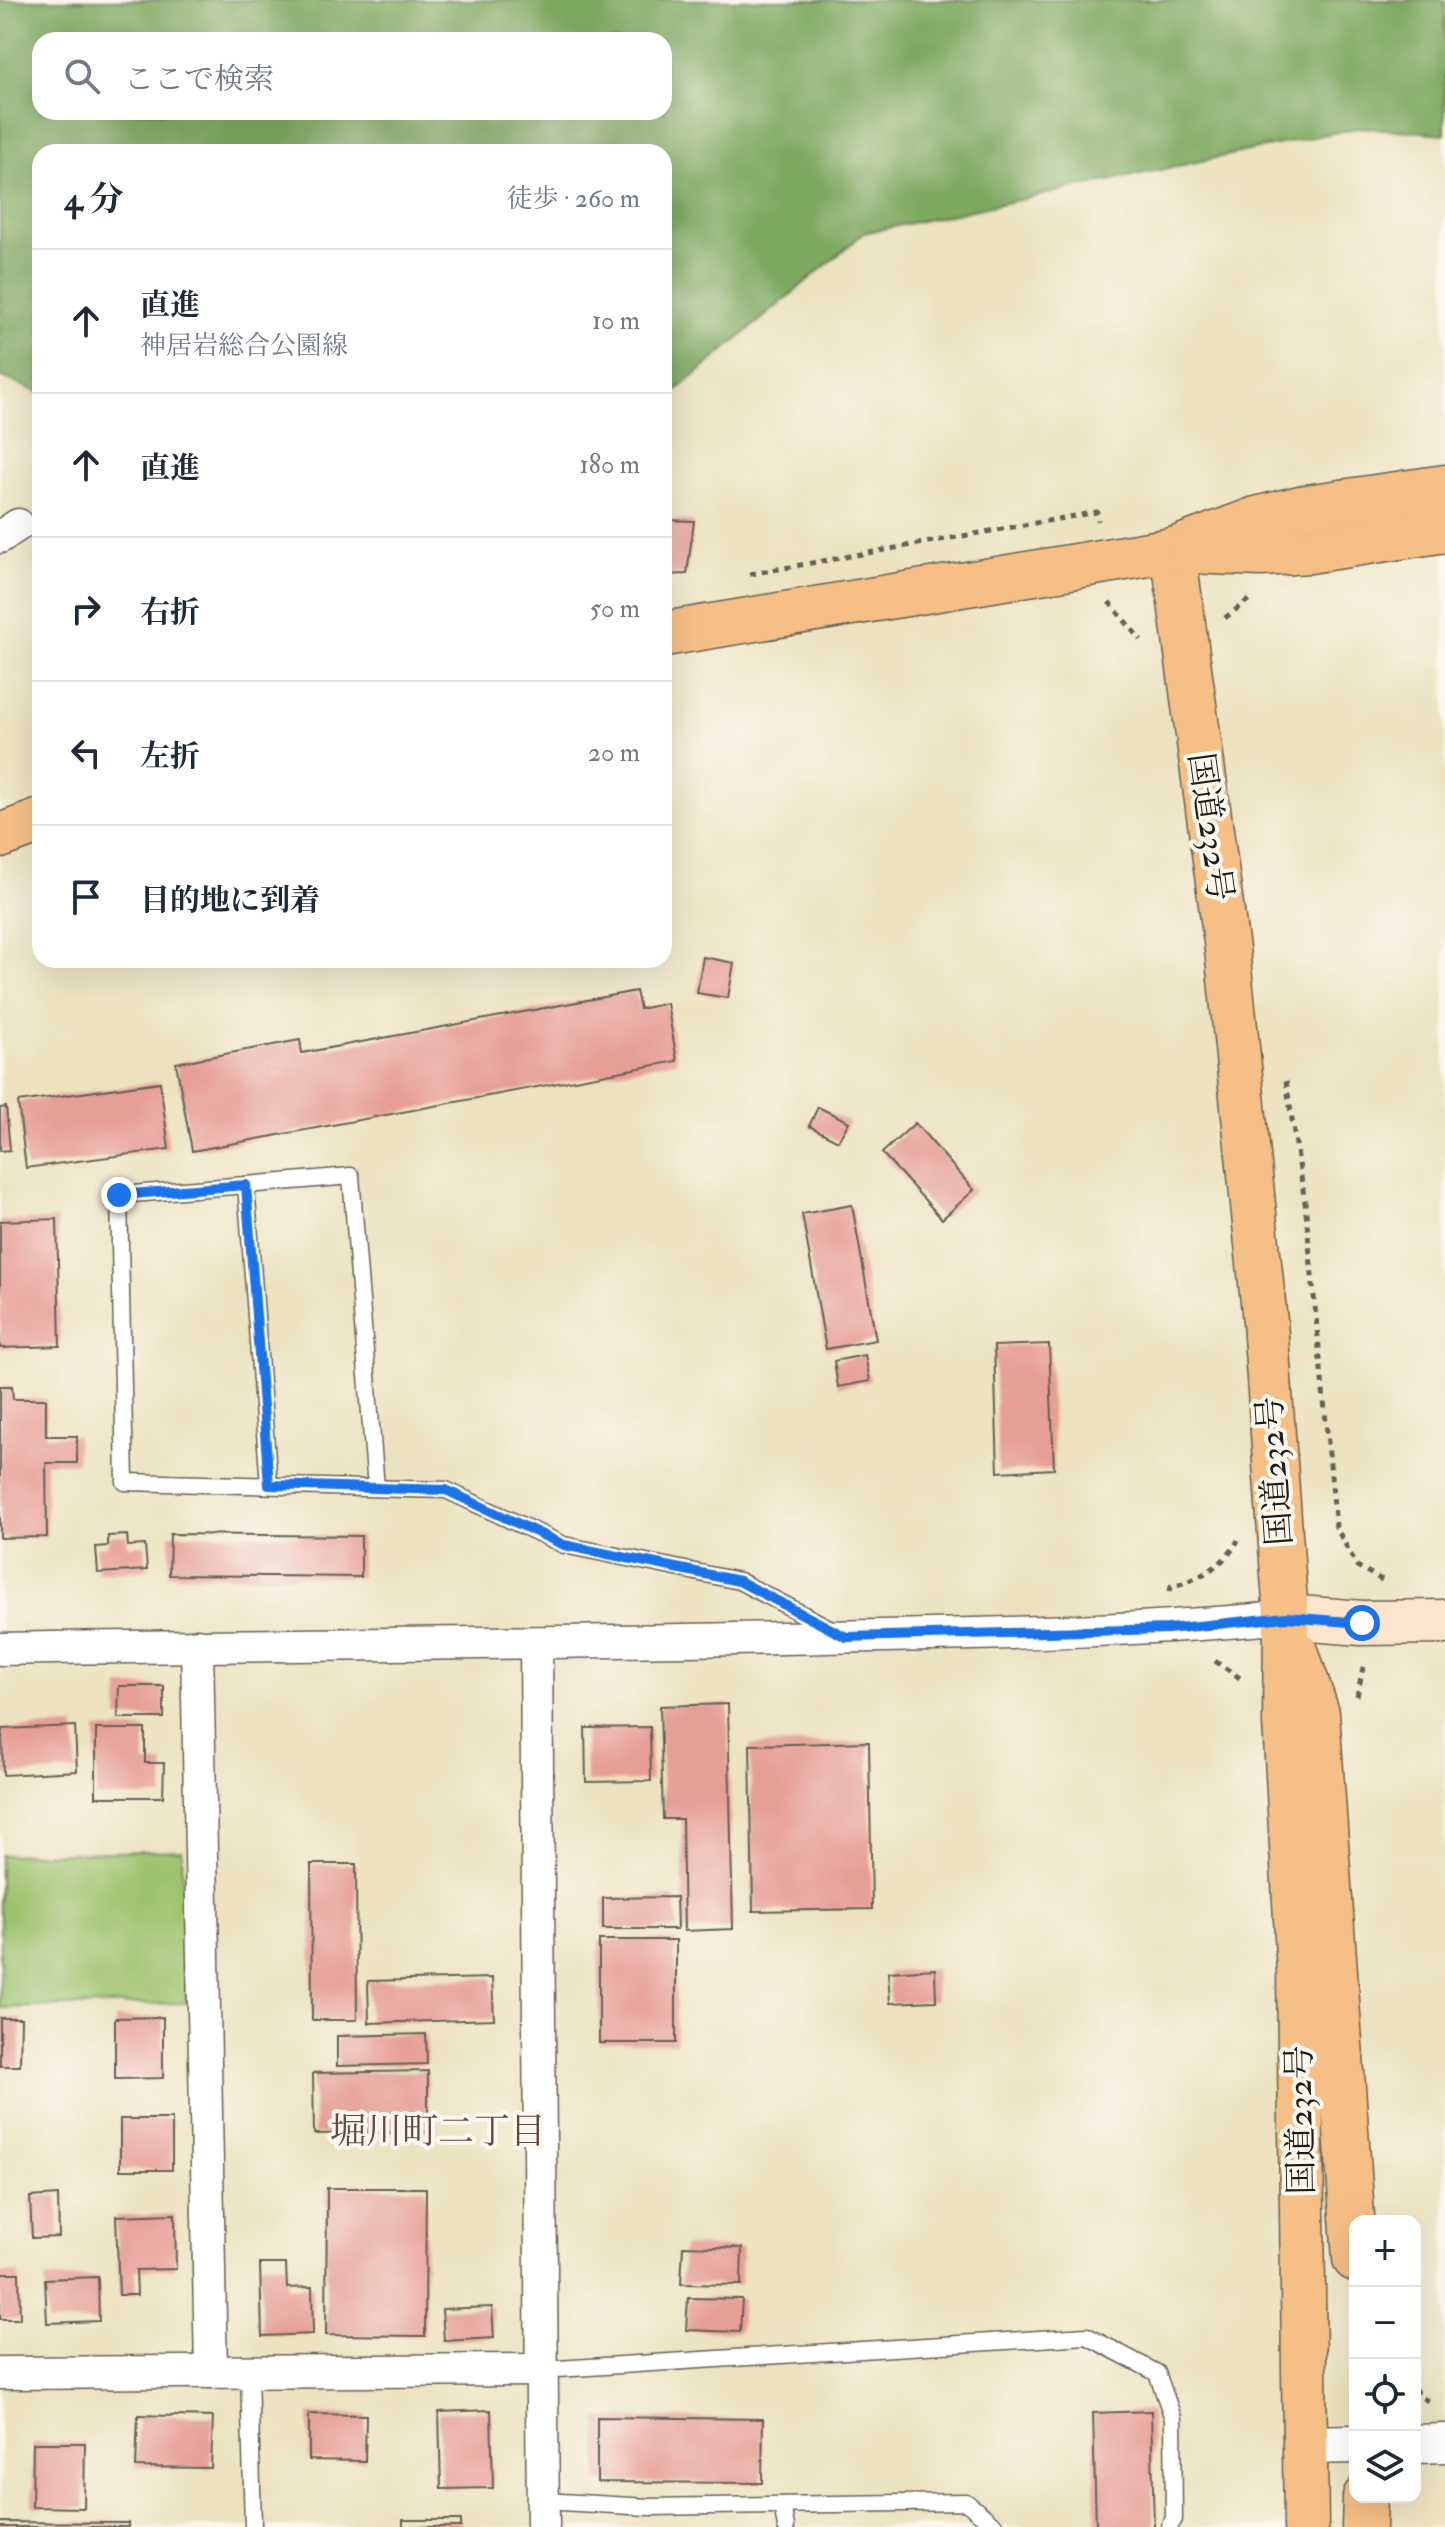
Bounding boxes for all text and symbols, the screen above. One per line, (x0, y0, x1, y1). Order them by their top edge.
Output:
search box (32, 32, 672, 120)
icon: search (60, 54, 104, 98)
text: ここで検索 (124, 61, 274, 98)
text: 4 分 (64, 178, 123, 221)
text: 徒歩 · 260 m (507, 183, 640, 215)
text: 直進 (140, 287, 200, 324)
icon: ahead (64, 299, 108, 343)
text: 10 m (592, 305, 640, 337)
text: 神居岩総合公園線 (140, 330, 348, 362)
icon: ahead (64, 443, 108, 487)
text: 180 m (580, 449, 640, 481)
text: 直進 (140, 450, 200, 487)
icon: right (64, 587, 108, 631)
text: 50 m (590, 593, 640, 625)
text: 右折 (140, 594, 200, 631)
icon: left (64, 731, 108, 775)
text: 20 m (588, 737, 640, 769)
text: 左折 (140, 738, 200, 775)
street label: 国道232号 (1178, 750, 1242, 904)
icon: arrive (64, 875, 108, 919)
text: 目的地に到着 (140, 882, 320, 919)
route end (101, 1177, 137, 1213)
street label: 国道232号 (1248, 1395, 1302, 1547)
route start (1344, 1605, 1380, 1641)
street label: 国道232号 (1278, 2045, 1324, 2195)
district label: 堀川町二丁目 (330, 2109, 546, 2154)
map controls (1349, 2215, 1421, 2503)
button: + (1349, 2215, 1421, 2287)
button: − (1349, 2287, 1421, 2359)
button: locate (1349, 2359, 1421, 2431)
button: layers (1349, 2431, 1421, 2503)

